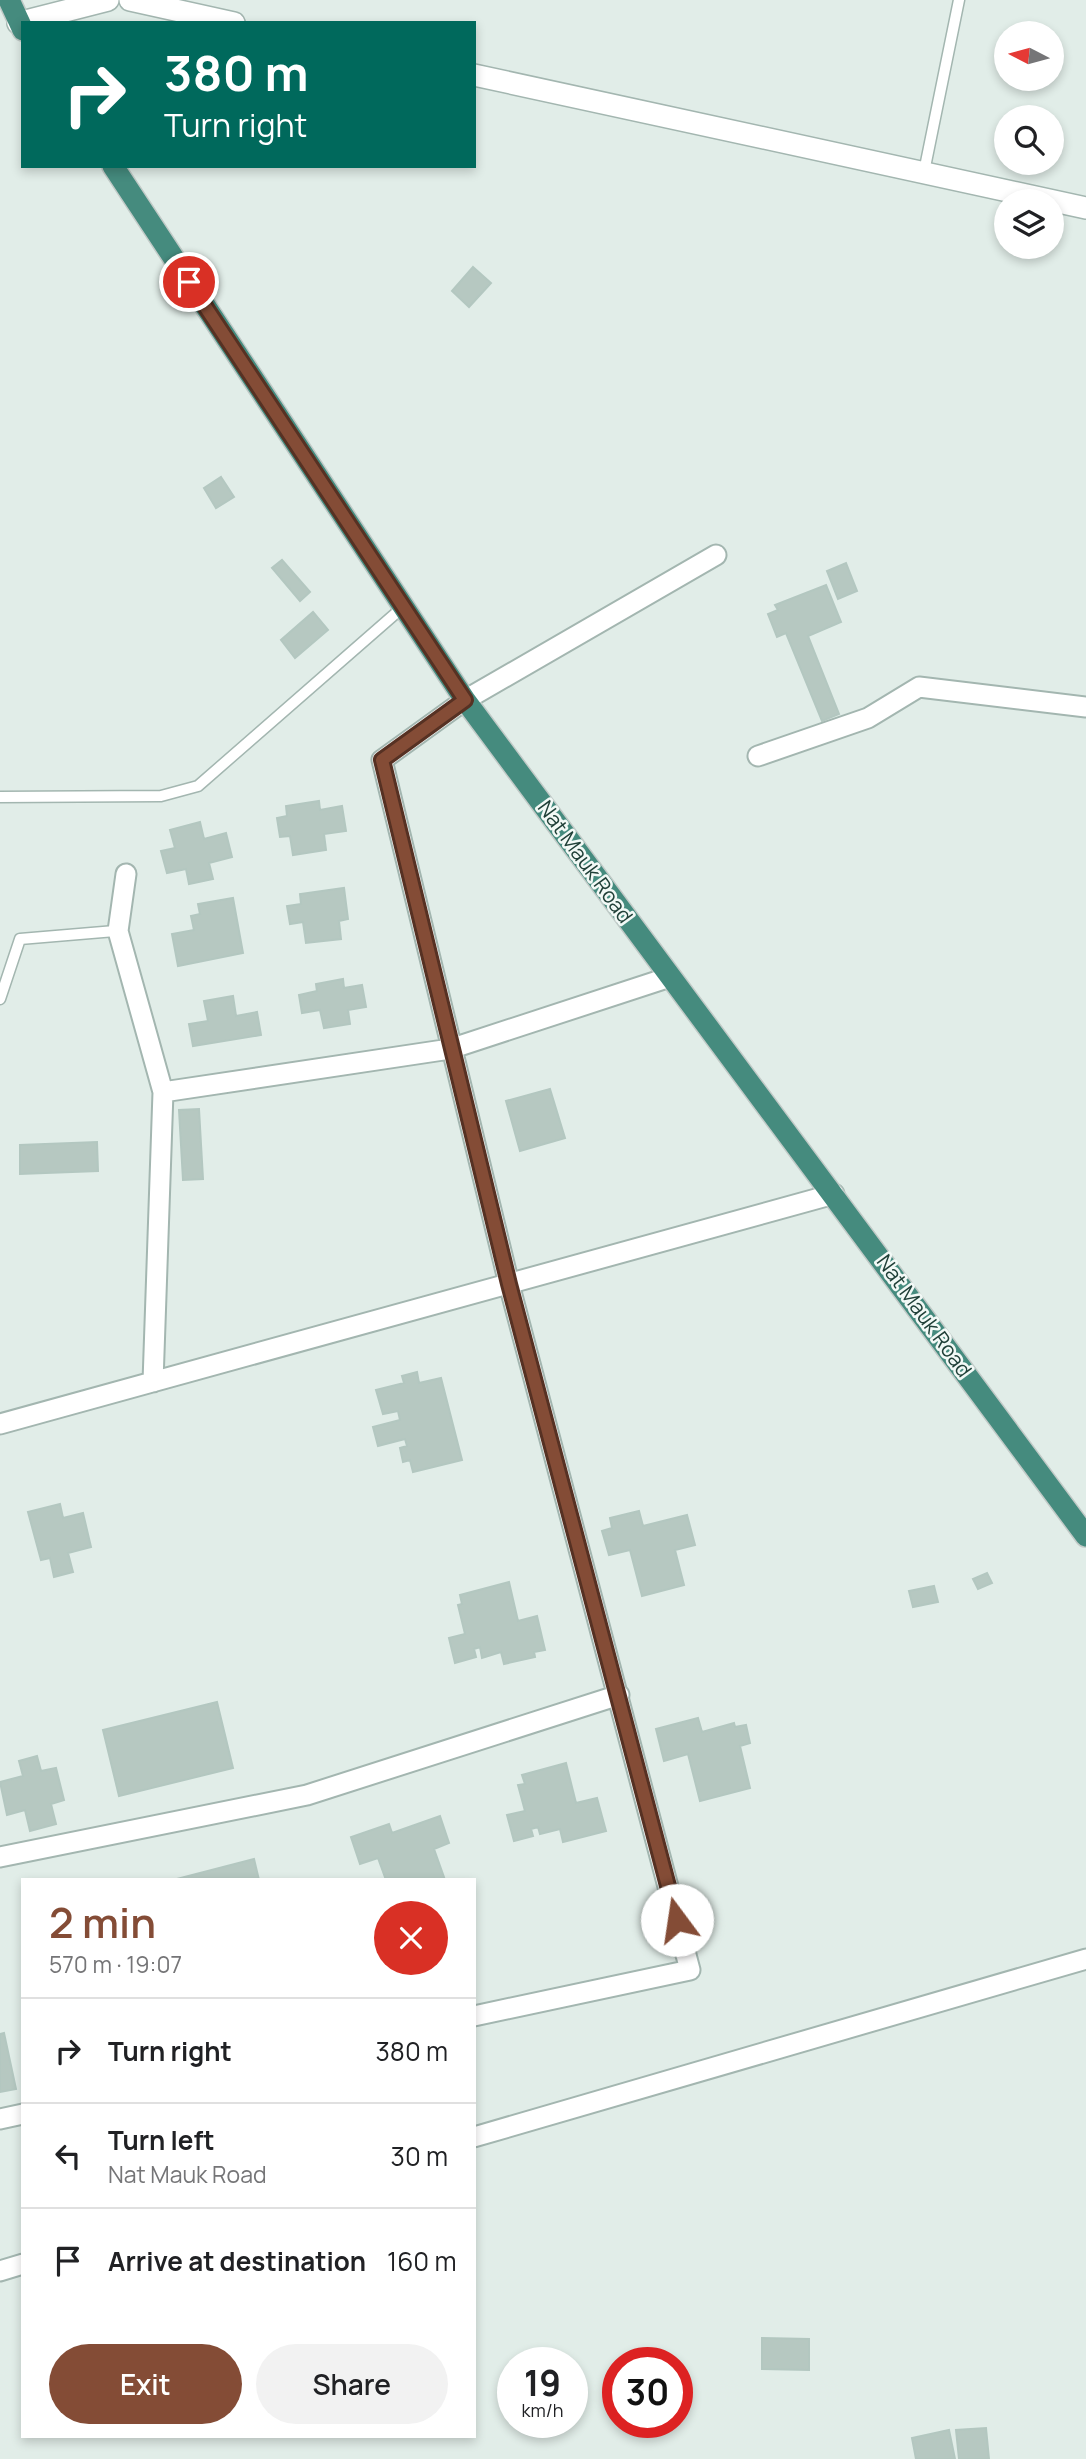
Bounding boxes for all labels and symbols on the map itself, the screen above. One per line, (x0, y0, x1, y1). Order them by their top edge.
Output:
north arrow (994, 21, 1064, 91)
pin (159, 252, 219, 312)
street label: Nat Mauk Road (532, 795, 640, 928)
street label: Nat Mauk Road (871, 1249, 979, 1382)
position arrow (640, 1883, 714, 1957)
speed limit sign: 30 (602, 2347, 693, 2438)

